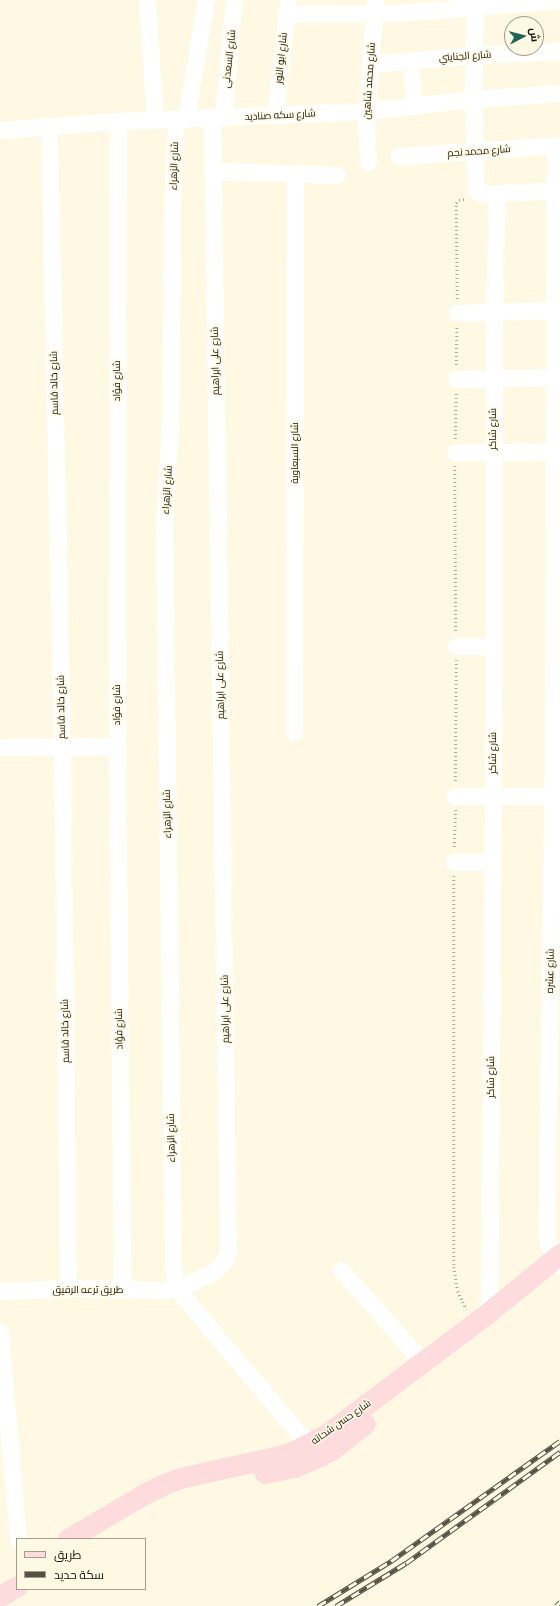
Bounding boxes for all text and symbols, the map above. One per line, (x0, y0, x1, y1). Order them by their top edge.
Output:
north arrow (504, 16, 544, 56)
text: ش (527, 27, 543, 43)
street label: شارع السعدنى (220, 29, 238, 89)
street label: شارع ابو النور (272, 32, 290, 84)
street label: شارع محمد شاهين (360, 42, 378, 120)
street label: شارع الجنايني (438, 48, 492, 64)
street label: شارع سكه صناديد (244, 107, 316, 123)
street label: شارع الزهراء (167, 141, 181, 191)
street label: شارع محمد نجم (447, 143, 511, 159)
street label: شارع على ابراهيم (208, 327, 222, 395)
street label: شارع خالد قاسم (47, 351, 61, 415)
street label: شارع فؤاد (111, 361, 123, 401)
street label: شارع شاكر (487, 408, 499, 450)
street label: شارع السبعاوية (289, 422, 301, 484)
street label: شارع الزهراء (159, 465, 175, 515)
street label: شارع على ابراهيم (213, 651, 227, 719)
street label: شارع خالد قاسم (54, 675, 68, 739)
street label: شارع فؤاد (111, 685, 123, 725)
street label: شارع شاكر (487, 732, 499, 774)
street label: شارع الزهراء (161, 789, 173, 839)
street label: شارع عشره (544, 949, 556, 993)
street label: شارع على ابراهيم (218, 975, 232, 1043)
street label: شارع خالد قاسم (58, 999, 72, 1063)
street label: شارع فؤاد (113, 1008, 125, 1050)
street label: شارع شاكر (485, 1056, 497, 1098)
street label: شارع الزهراء (165, 1113, 177, 1163)
street label: طريق ترعه الرفيق (53, 1284, 123, 1296)
street label: شارع حسن شحاته (309, 1397, 373, 1447)
legend (16, 1538, 146, 1590)
text: طريق (54, 1547, 81, 1562)
text: سكة حديد (54, 1567, 104, 1582)

